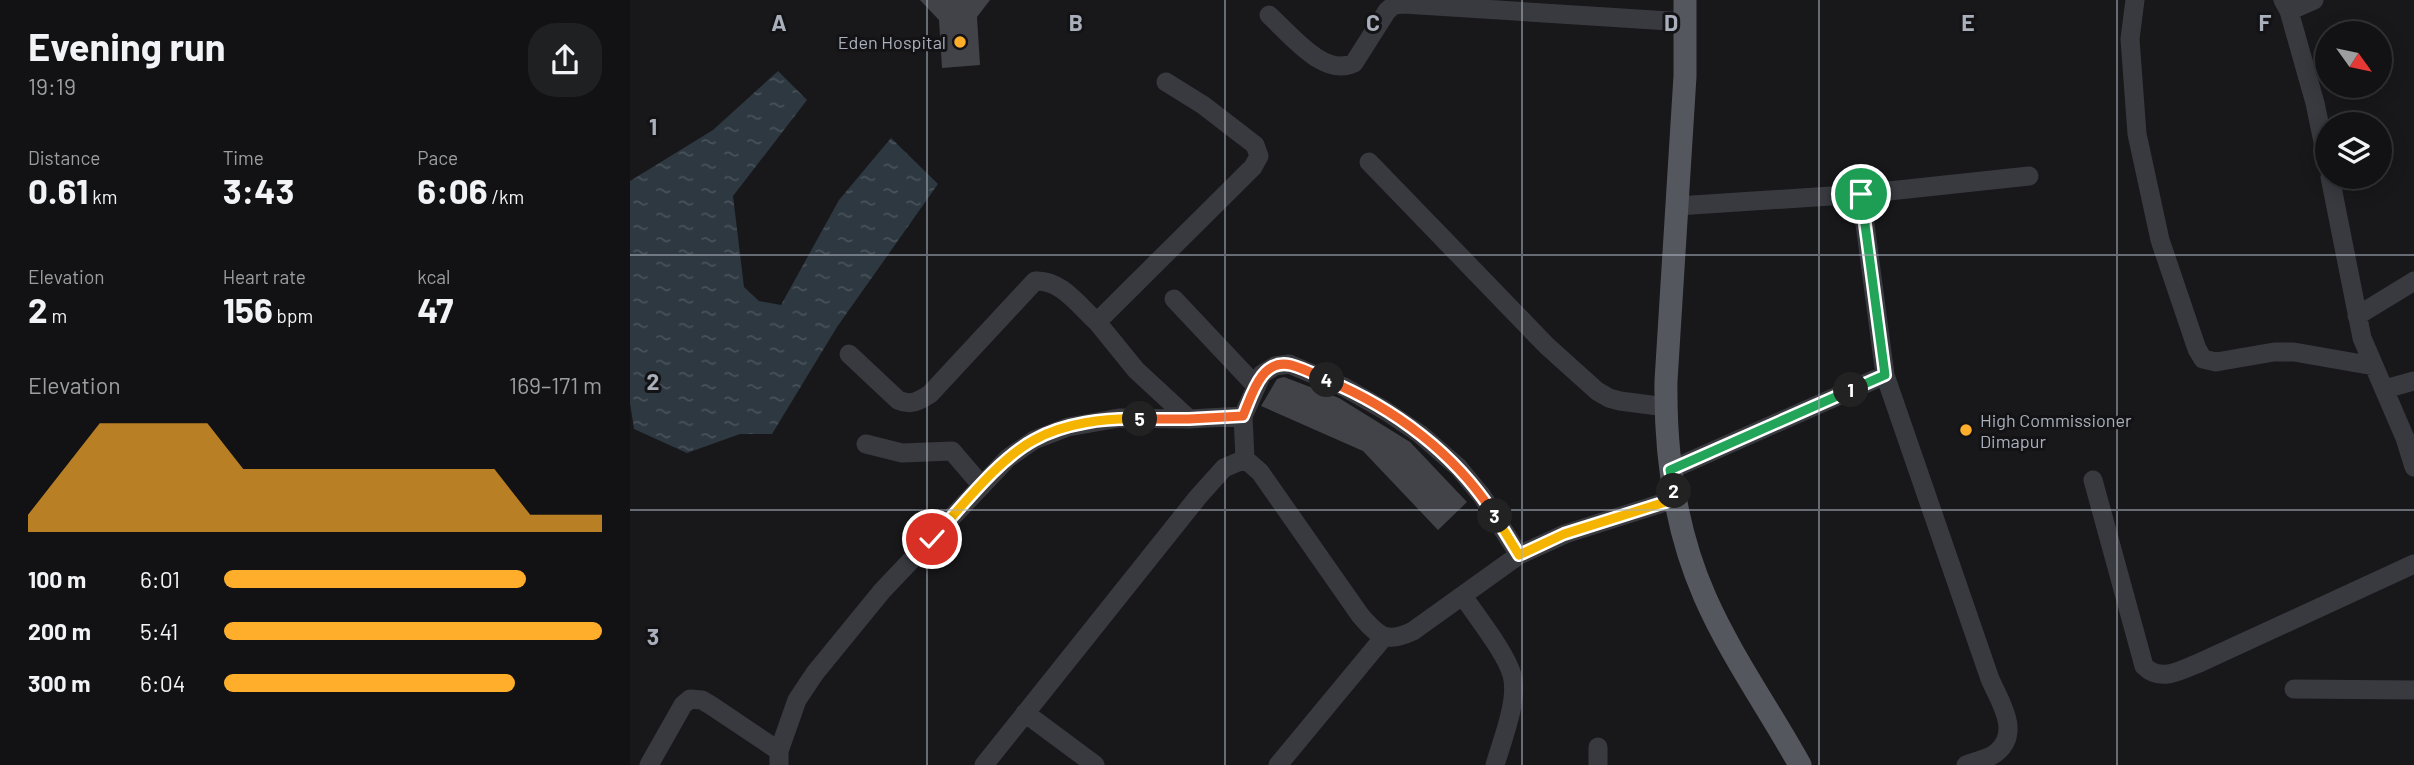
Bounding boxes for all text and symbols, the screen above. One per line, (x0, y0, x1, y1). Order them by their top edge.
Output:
text: A (771, 8, 787, 36)
text: B (1069, 8, 1083, 36)
text: C (1366, 8, 1380, 36)
text: D (1664, 8, 1678, 36)
text: E (1961, 8, 1975, 36)
text: F (2259, 8, 2272, 36)
north arrow (2315, 21, 2392, 98)
map controls (2315, 21, 2392, 189)
text: Evening run (28, 23, 226, 69)
button: share (528, 23, 602, 97)
place label: Eden Hospital (838, 31, 946, 53)
marker: Eden Hospital (952, 34, 968, 50)
text: 19:19 (28, 72, 76, 100)
text: 1 (649, 112, 657, 140)
button: layers (2315, 112, 2392, 189)
text: Distance (28, 146, 100, 169)
text: Time (223, 146, 264, 169)
text: Pace (417, 146, 458, 169)
pin (1831, 164, 1891, 224)
text: 0.61 (28, 169, 88, 211)
text: 3:43 (223, 169, 294, 211)
text: 6:06 (417, 169, 488, 211)
icon: arrive (1842, 175, 1880, 213)
text: km (88, 185, 117, 208)
text: /km (488, 185, 524, 208)
text: Elevation (28, 265, 105, 288)
text: Heart rate (223, 265, 306, 288)
text: kcal (417, 265, 450, 288)
text: 2 (28, 288, 48, 330)
text: 156 (223, 288, 273, 330)
text: 47 (417, 288, 453, 330)
text: m (48, 304, 67, 327)
text: bpm (273, 304, 313, 327)
pin: 4 (1310, 362, 1344, 398)
text: 2 (647, 367, 659, 395)
text: 4 (1321, 368, 1332, 391)
text: Elevation (28, 371, 121, 399)
text: 169–171 m (509, 371, 602, 399)
pin: 1 (1834, 372, 1868, 408)
text: 1 (1847, 378, 1854, 401)
pin: 5 (1122, 402, 1158, 436)
text: 5 (1134, 407, 1145, 430)
place label: High Commissioner Dimapur (1980, 409, 2132, 452)
marker: High Commissioner Dimapur (1958, 422, 1974, 438)
pin: 2 (1656, 474, 1692, 508)
text: 2 (1668, 479, 1679, 502)
pin: 3 (1478, 498, 1512, 534)
text: 3 (1489, 504, 1500, 527)
pin (902, 509, 962, 569)
icon: check (913, 520, 951, 558)
text: 100 m (28, 565, 86, 593)
text: 6:01 (140, 565, 180, 593)
text: 200 m (28, 617, 91, 645)
text: 5:41 (140, 617, 178, 645)
text: 3 (647, 622, 659, 650)
text: 300 m (28, 669, 90, 697)
text: 6:04 (140, 669, 185, 697)

